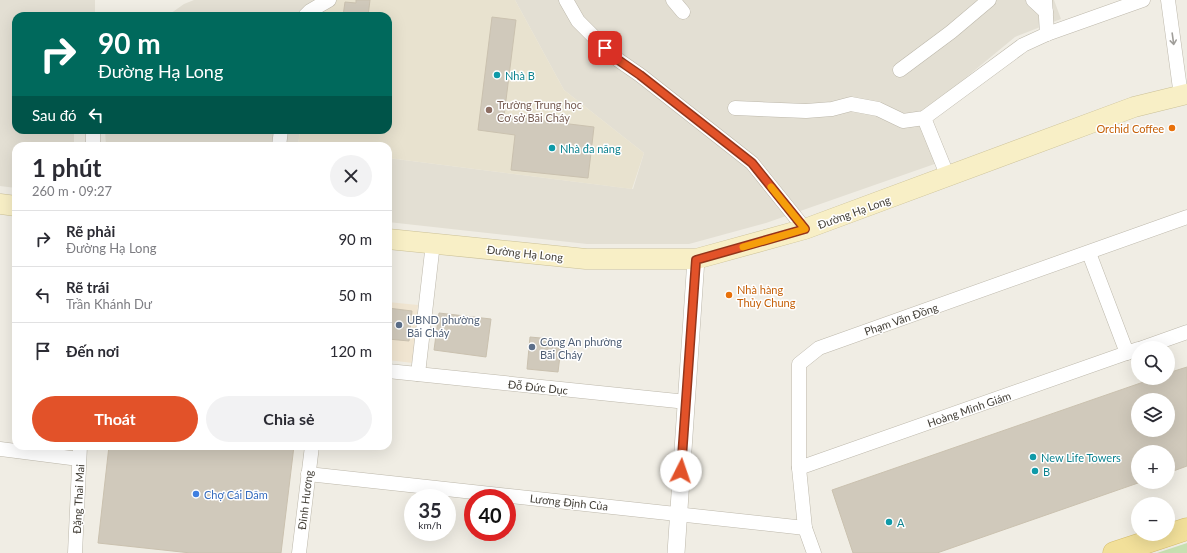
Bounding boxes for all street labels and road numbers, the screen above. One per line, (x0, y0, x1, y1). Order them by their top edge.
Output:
street label: Đường Hạ Long (816, 193, 892, 231)
street label: Đường Hạ Long (486, 243, 564, 263)
street label: Phạm Văn Đồng (862, 300, 940, 338)
street label: Đỗ Đức Dục (507, 377, 569, 397)
street label: Hoàng Minh Giám (925, 389, 1013, 429)
street label: Đặng Thai Mai (70, 463, 86, 534)
street label: Đỉnh Hương (295, 469, 315, 531)
street label: Lương Định Của (529, 491, 609, 513)

